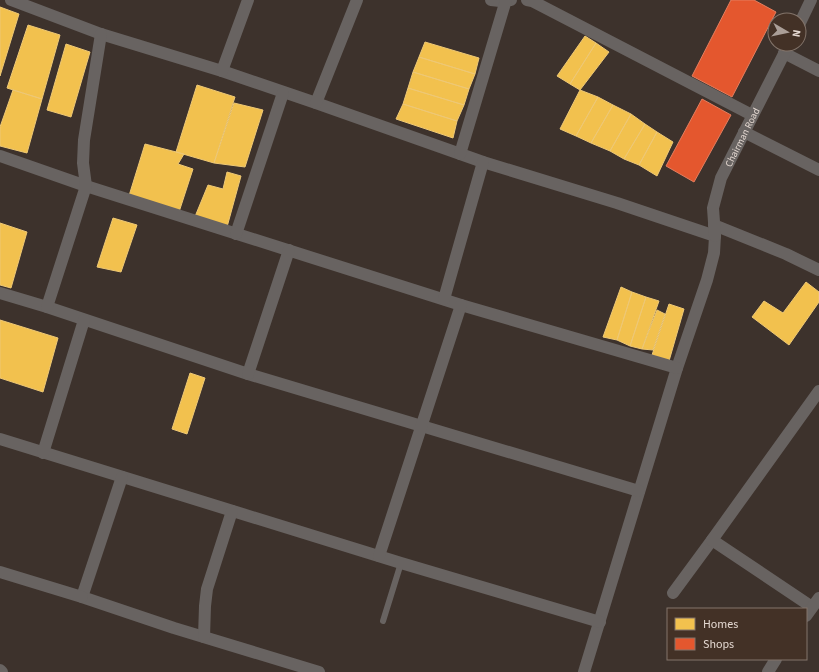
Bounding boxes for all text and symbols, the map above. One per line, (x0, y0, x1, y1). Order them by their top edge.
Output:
north arrow (767, 12, 807, 52)
text: N (788, 29, 804, 38)
street label: Chairman Road (722, 106, 763, 169)
legend (667, 608, 807, 660)
text: Homes (703, 616, 738, 633)
text: Shops (703, 636, 734, 653)

